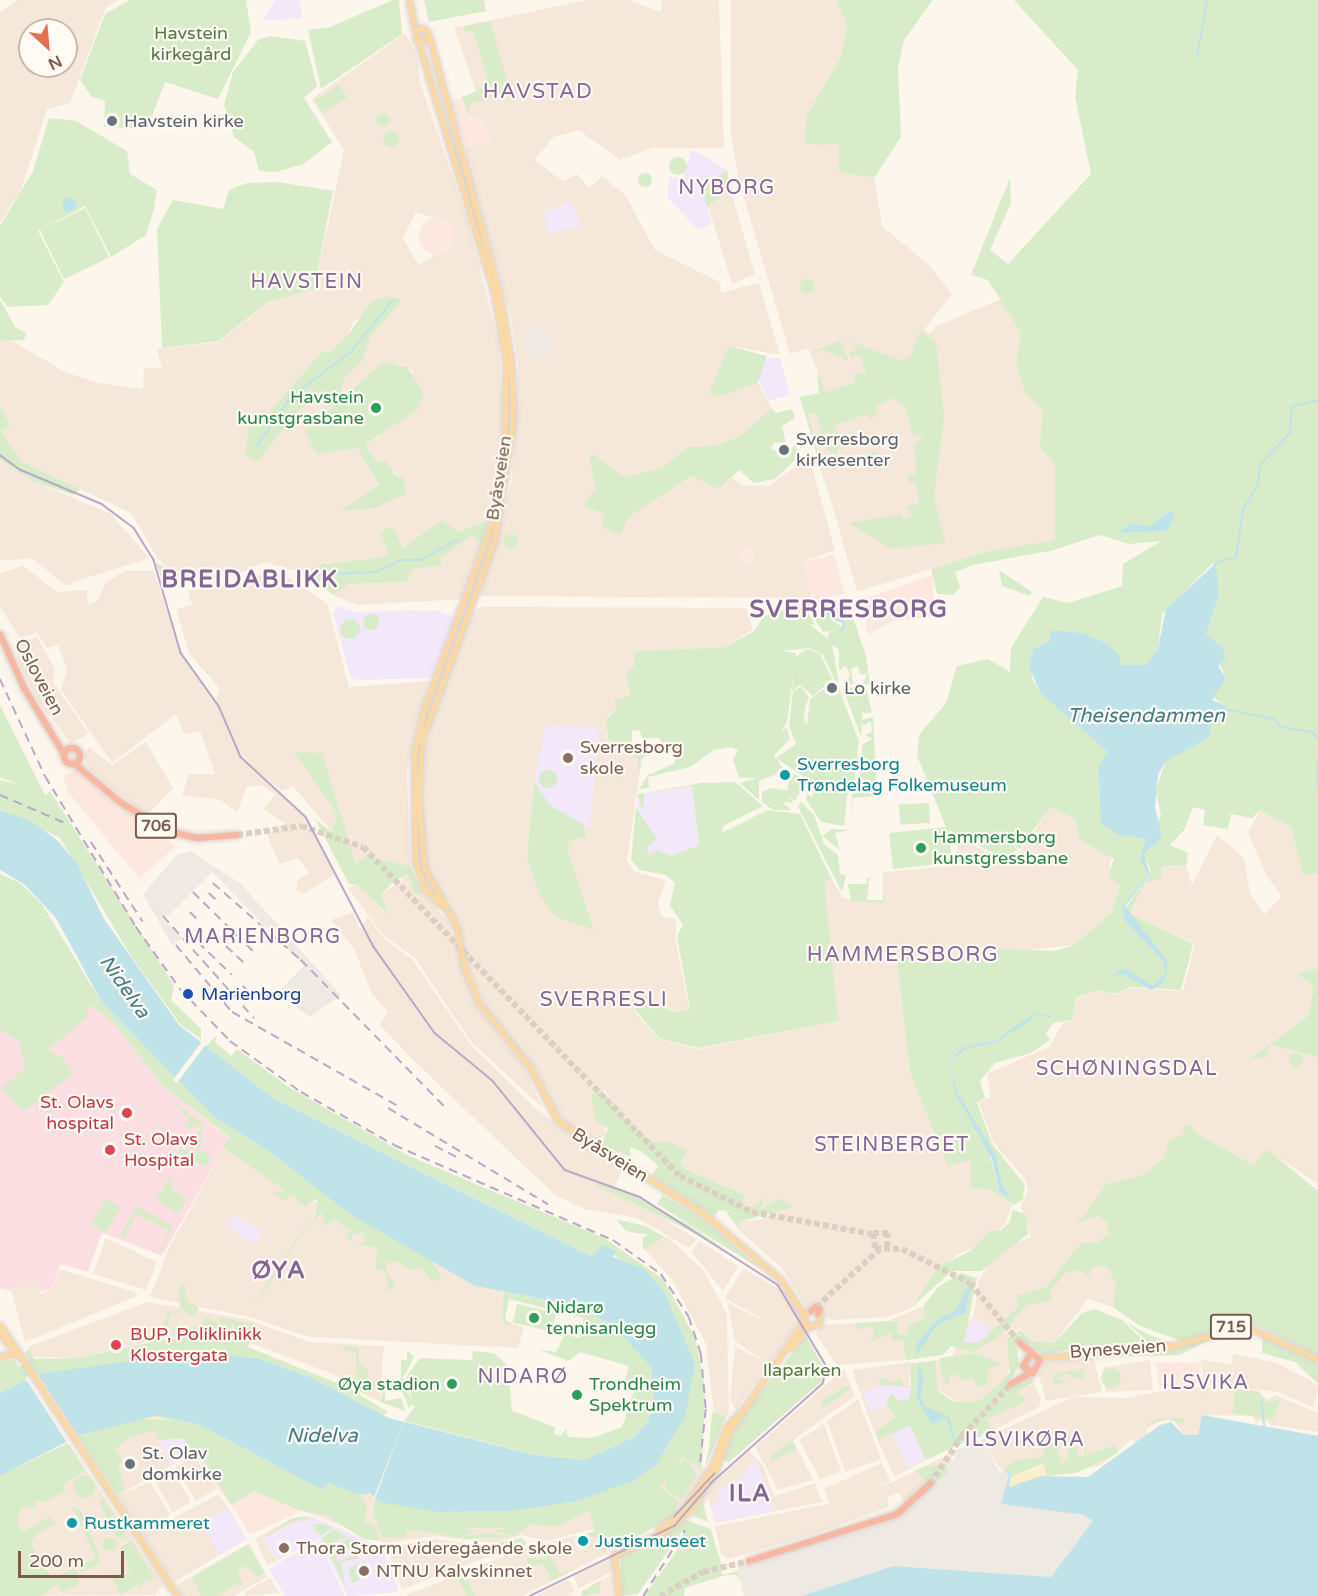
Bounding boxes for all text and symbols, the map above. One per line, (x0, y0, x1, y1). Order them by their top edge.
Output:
north arrow (18, 18, 78, 78)
park label: Havstein kirkegård (151, 23, 231, 66)
text: N (45, 51, 65, 74)
district label: HAVSTAD (483, 79, 593, 105)
place label: Havstein kirke (124, 110, 244, 132)
marker: Havstein kirke (105, 114, 119, 128)
district label: NYBORG (678, 176, 776, 200)
district label: HAVSTEIN (250, 270, 364, 294)
place label: Havstein kunstgrasbane (237, 387, 364, 430)
marker: Havstein kunstgrasbane (369, 401, 383, 415)
place label: Sverresborg kirkesenter (796, 429, 899, 472)
street label: Byåsveien (482, 434, 516, 522)
marker: Sverresborg kirkesenter (777, 443, 791, 457)
district label: BREIDABLIKK (161, 566, 339, 594)
district label: SVERRESBORG (750, 596, 948, 624)
street label: Osloveien (10, 635, 68, 719)
place label: Lo kirke (844, 677, 911, 699)
marker: Lo kirke (825, 681, 839, 695)
water label: Theisendammen (1067, 704, 1225, 728)
place label: Sverresborg skole (580, 737, 683, 780)
marker: Sverresborg skole (561, 751, 575, 765)
place label: Sverresborg Trøndelag Folkemuseum (797, 754, 1007, 796)
marker: Sverresborg Trøndelag Folkemuseum (778, 768, 792, 782)
road number: 706 (134, 813, 178, 839)
place label: Hammersborg kunstgressbane (933, 827, 1068, 870)
marker: Hammersborg kunstgressbane (914, 841, 928, 855)
district label: MARIENBORG (184, 925, 342, 949)
district label: HAMMERSBORG (807, 942, 999, 968)
water label: Nidelva (94, 951, 154, 1023)
place label: Marienborg (201, 983, 301, 1005)
marker: Marienborg (179, 985, 197, 1003)
district label: SVERRESLI (540, 987, 668, 1013)
district label: SCHØNINGSDAL (1036, 1057, 1218, 1081)
place label: St. Olavs hospital (40, 1092, 114, 1134)
marker: St. Olavs hospital (118, 1104, 136, 1122)
street label: Byåsveien (568, 1123, 652, 1187)
place label: St. Olavs Hospital (124, 1129, 198, 1172)
district label: STEINBERGET (814, 1133, 970, 1157)
marker: St. Olavs Hospital (101, 1141, 119, 1159)
district label: ØYA (252, 1257, 306, 1285)
place label: Nidarø tennisanlegg (546, 1297, 656, 1340)
marker: Nidarø tennisanlegg (527, 1311, 541, 1325)
road number: 715 (1208, 1314, 1254, 1340)
place label: BUP, Poliklinikk Klostergata (130, 1324, 262, 1366)
street label: Bynesveien (1069, 1335, 1167, 1363)
marker: BUP, Poliklinikk Klostergata (107, 1336, 125, 1354)
park label: Ilaparken (763, 1359, 841, 1381)
district label: NIDARØ (478, 1365, 568, 1389)
district label: ILSVIKA (1162, 1371, 1250, 1395)
place label: Øya stadion (338, 1373, 440, 1395)
place label: Trondheim Spektrum (589, 1374, 681, 1416)
marker: Øya stadion (445, 1377, 459, 1391)
marker: Trondheim Spektrum (570, 1388, 584, 1402)
water label: Nidelva (286, 1424, 358, 1448)
district label: ILSVIKØRA (965, 1428, 1085, 1452)
place label: St. Olav domkirke (142, 1443, 222, 1486)
marker: St. Olav domkirke (123, 1457, 137, 1471)
district label: ILA (729, 1480, 771, 1508)
place label: Rustkammeret (84, 1512, 210, 1534)
marker: Rustkammeret (65, 1516, 79, 1530)
place label: Justismuseet (595, 1530, 706, 1552)
marker: Justismuseet (576, 1534, 590, 1548)
place label: Thora Storm videregående skole (296, 1537, 572, 1559)
scale bar (21, 1539, 128, 1577)
marker: Thora Storm videregående skole (277, 1541, 291, 1555)
text: 200 m (29, 1550, 84, 1572)
place label: NTNU Kalvskinnet (376, 1560, 532, 1582)
marker: NTNU Kalvskinnet (357, 1564, 371, 1578)

